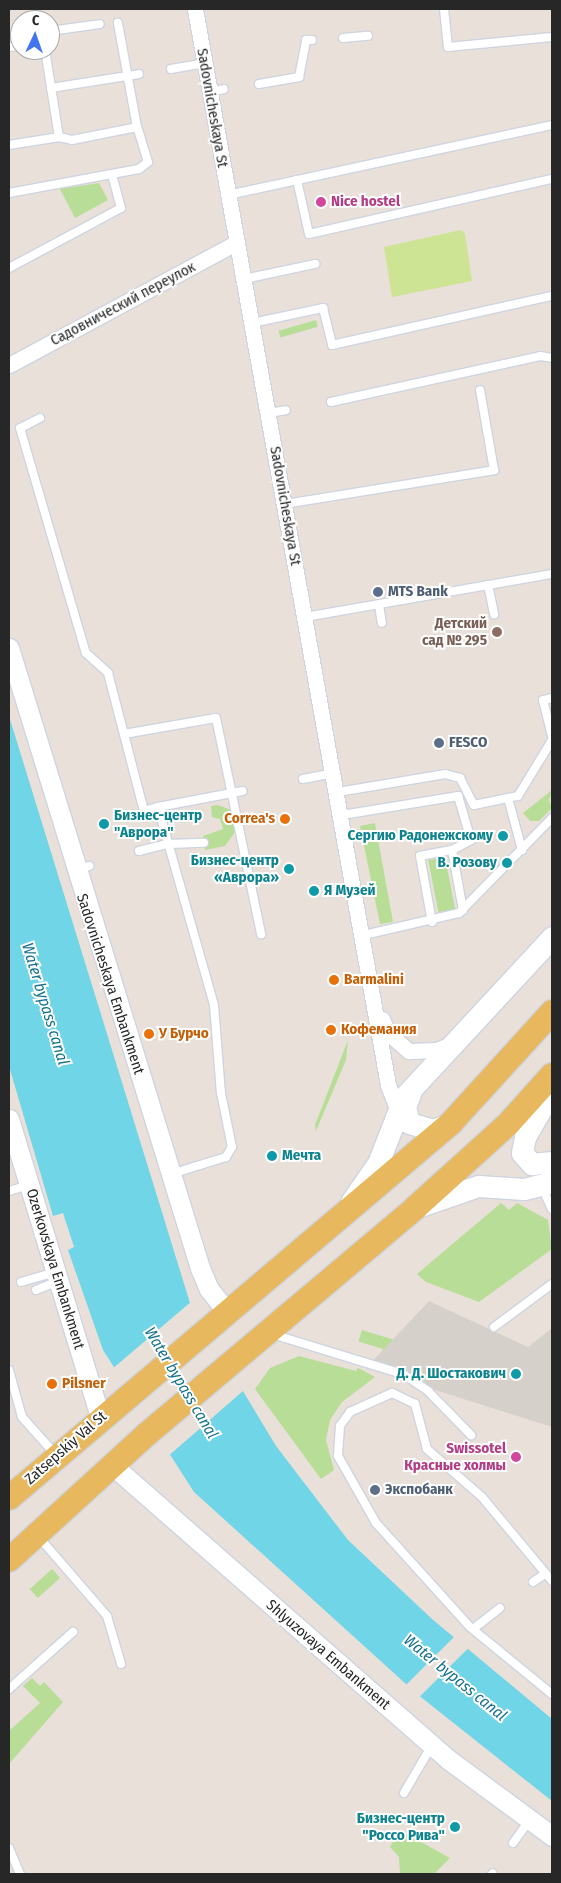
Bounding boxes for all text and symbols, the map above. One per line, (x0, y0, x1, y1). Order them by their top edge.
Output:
north arrow (10, 10, 60, 60)
text: С (32, 12, 40, 29)
street label: Sadovnicheskaya St (193, 47, 231, 169)
place label: Nice hostel (331, 193, 400, 211)
marker: Nice hostel (315, 196, 327, 208)
street label: Садовнический переулок (47, 258, 199, 350)
street label: Sadovnicheskaya St (266, 445, 304, 567)
place label: MTS Bank (388, 583, 448, 601)
marker: MTS Bank (372, 586, 384, 598)
place label: Детский сад № 295 (422, 614, 487, 649)
marker: Детский сад № 295 (491, 626, 503, 638)
place label: FESCO (449, 734, 487, 752)
marker: FESCO (433, 737, 445, 749)
place label: Бизнес-центр "Аврора" (114, 806, 202, 841)
place label: Correa's (224, 810, 275, 828)
marker: Correa's (279, 813, 291, 825)
marker: Бизнес-центр "Аврора" (98, 818, 110, 830)
place label: Сергию Радонежскому (348, 827, 493, 845)
marker: Сергию Радонежскому (497, 830, 509, 842)
place label: Бизнес-центр «Аврора» (191, 851, 279, 886)
place label: В. Розову (438, 854, 497, 872)
marker: В. Розову (501, 857, 513, 869)
marker: Бизнес-центр «Аврора» (283, 863, 295, 875)
place label: Я Музей (324, 882, 376, 900)
marker: Я Музей (308, 885, 320, 897)
street label: Sadovnicheskaya Embankment (72, 892, 148, 1076)
water label: Water bypass canal (17, 941, 73, 1067)
place label: Barmalini (344, 971, 404, 989)
marker: Barmalini (328, 974, 340, 986)
place label: Кофемания (341, 1021, 417, 1039)
marker: Кофемания (325, 1024, 337, 1036)
place label: У Бурчо (159, 1025, 209, 1043)
marker: У Бурчо (143, 1028, 155, 1040)
place label: Мечта (282, 1147, 321, 1165)
marker: Мечта (266, 1150, 278, 1162)
street label: Ozerkovskaya Embankment (22, 1187, 88, 1351)
water label: Water bypass canal (140, 1324, 222, 1442)
place label: Д. Д. Шостакович (397, 1365, 506, 1383)
marker: Д. Д. Шостакович (510, 1368, 522, 1380)
place label: Pilsner (62, 1375, 106, 1393)
marker: Pilsner (46, 1378, 58, 1390)
street label: Zatsepskiy Val St (21, 1408, 111, 1488)
place label: Swissotel Красные холмы (404, 1439, 506, 1474)
marker: Swissotel Красные холмы (510, 1451, 522, 1463)
place label: Экспобанк (385, 1481, 453, 1499)
marker: Экспобанк (369, 1484, 381, 1496)
street label: Shlyuzovaya Embankment (262, 1596, 394, 1714)
water label: Water bypass canal (400, 1631, 510, 1725)
place label: Бизнес-центр "Россо Рива" (357, 1809, 445, 1844)
marker: Бизнес-центр "Россо Рива" (449, 1821, 461, 1833)

